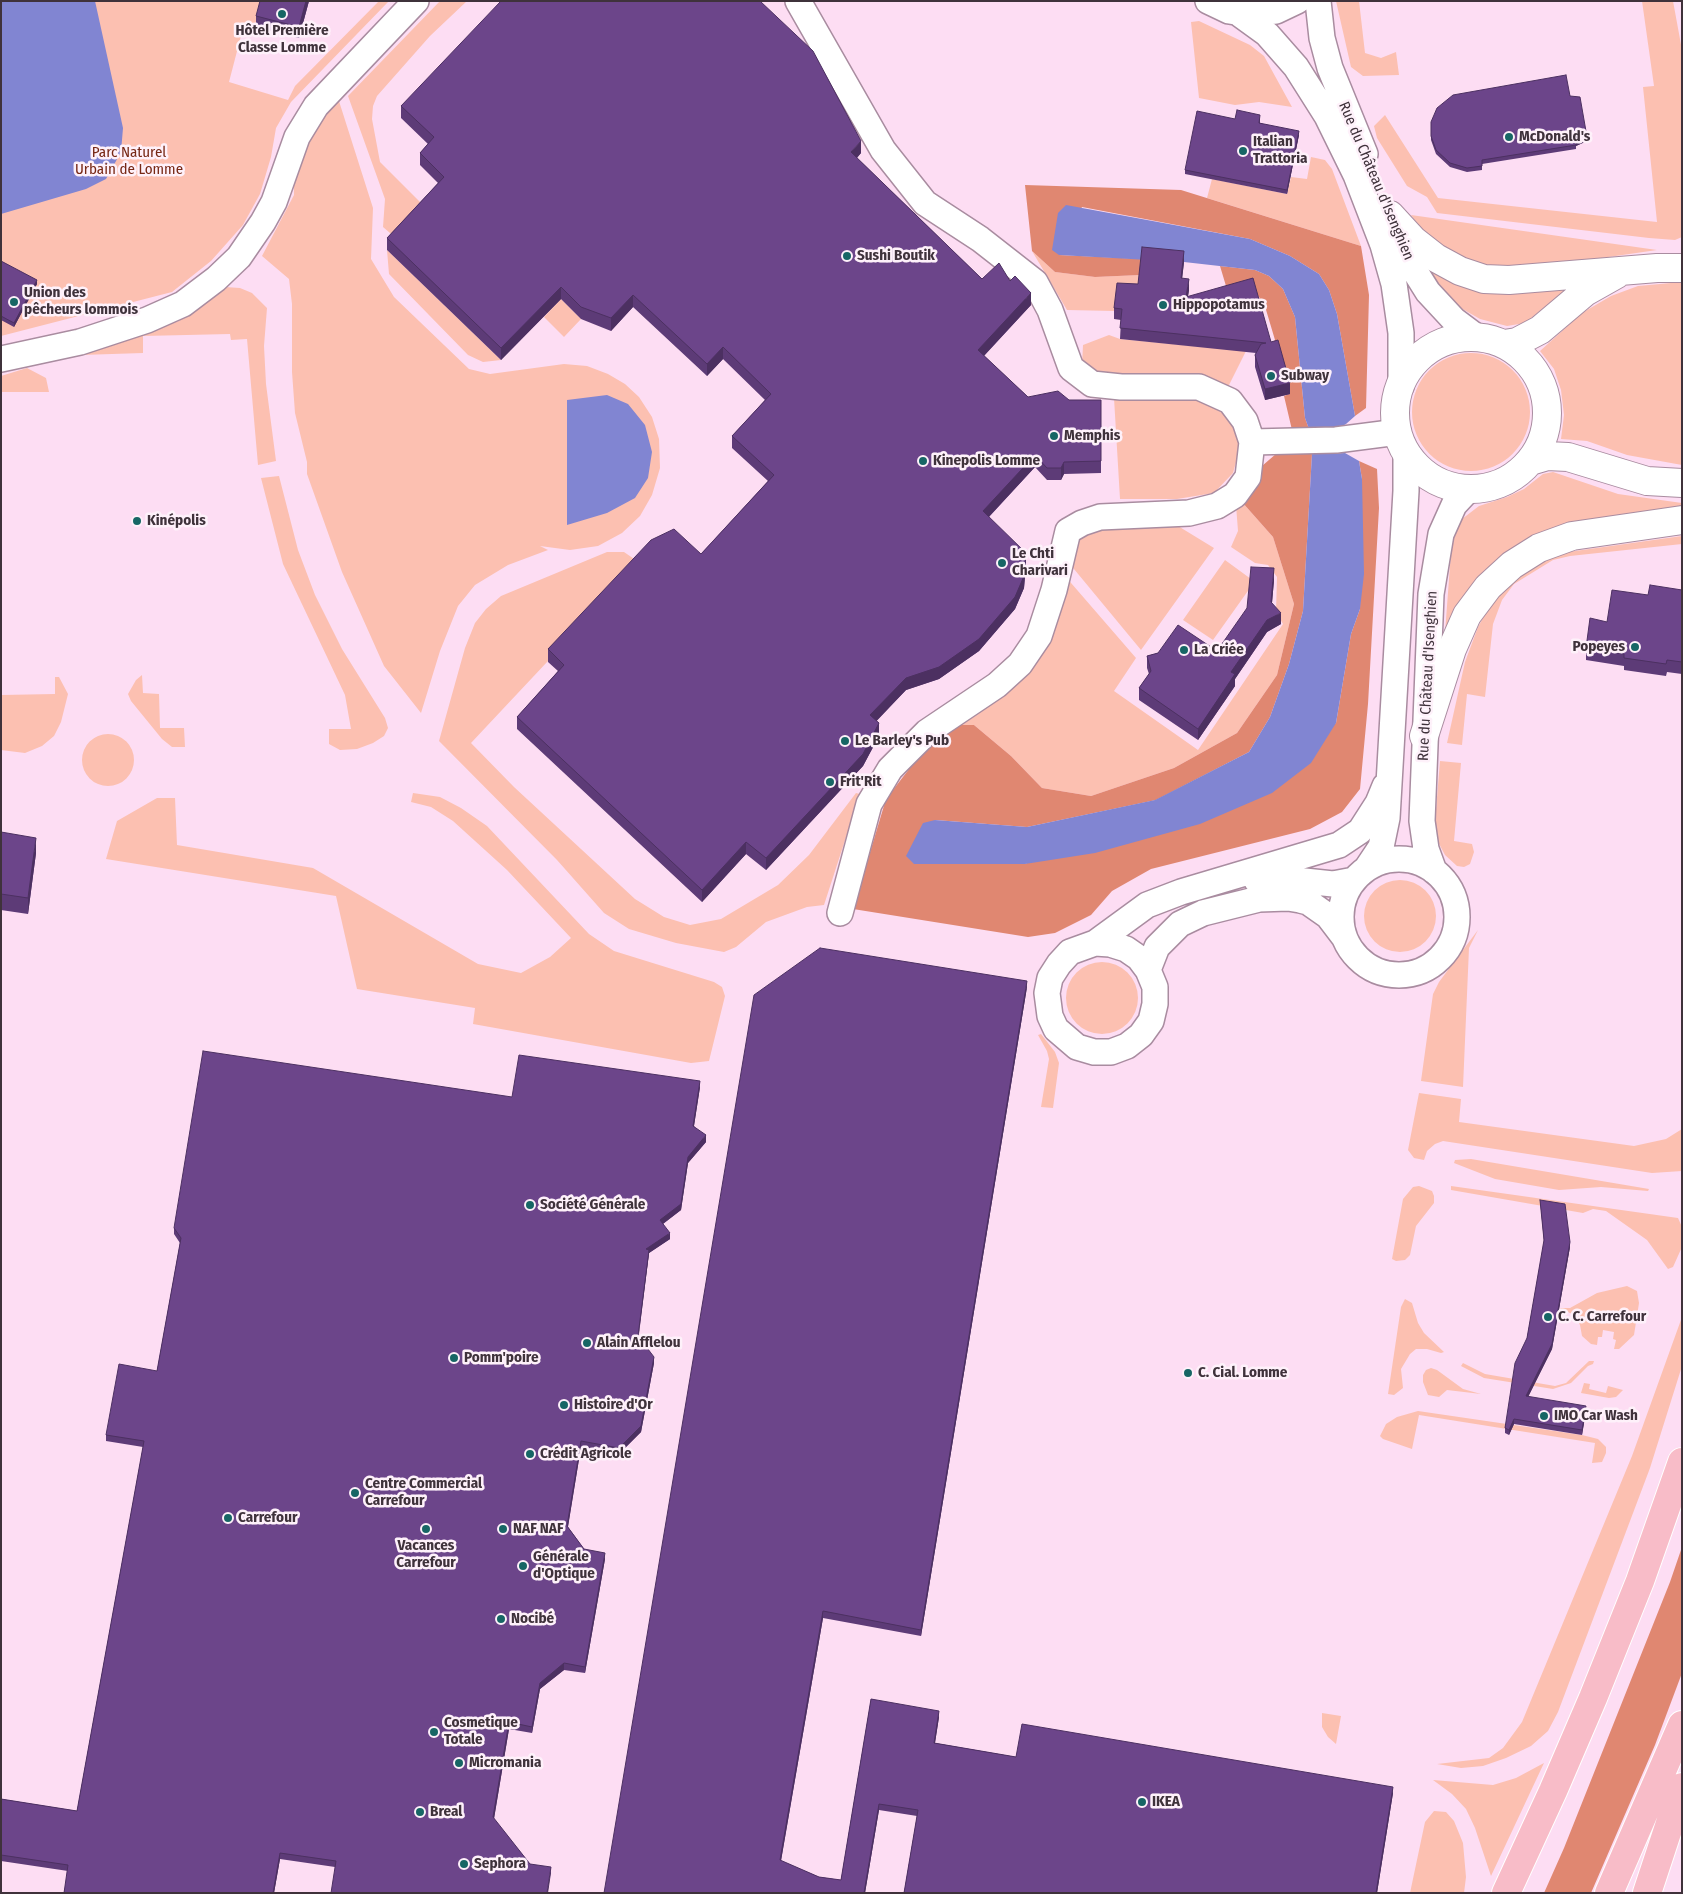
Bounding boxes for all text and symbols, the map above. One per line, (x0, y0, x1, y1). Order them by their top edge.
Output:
marker: Hôtel Première Classe Lomme (276, 8, 288, 20)
place label: Hôtel Première Classe Lomme (235, 22, 329, 57)
street label: Rue du Château d'Isenghien (1334, 99, 1418, 263)
place label: McDonald's (1519, 128, 1590, 146)
marker: McDonald's (1503, 131, 1515, 143)
place label: Italian Trattoria (1253, 133, 1308, 168)
park label: Parc Naturel Urbain de Lomme (75, 144, 183, 179)
marker: Italian Trattoria (1237, 145, 1249, 157)
place label: Sushi Boutik (857, 247, 935, 265)
marker: Sushi Boutik (841, 250, 853, 262)
place label: Union des pêcheurs lommois (24, 284, 138, 319)
marker: Union des pêcheurs lommois (8, 296, 20, 308)
place label: Hippopotamus (1173, 296, 1265, 314)
marker: Hippopotamus (1157, 299, 1169, 311)
place label: Subway (1281, 367, 1329, 385)
marker: Subway (1265, 370, 1277, 382)
place label: Memphis (1064, 427, 1120, 445)
marker: Memphis (1048, 430, 1060, 442)
place label: Kinepolis Lomme (933, 452, 1040, 470)
marker: Kinepolis Lomme (917, 455, 929, 467)
place label: Kinépolis (147, 512, 206, 530)
marker: Kinépolis (131, 515, 143, 527)
place label: Le Chti Charivari (1012, 545, 1068, 580)
marker: Le Chti Charivari (996, 557, 1008, 569)
street label: Rue du Château d'Isenghien (1415, 590, 1441, 762)
place label: Popeyes (1572, 638, 1625, 656)
place label: La Criée (1194, 641, 1244, 659)
marker: Popeyes (1629, 641, 1641, 653)
marker: La Criée (1178, 644, 1190, 656)
place label: Le Barley's Pub (855, 732, 949, 750)
marker: Le Barley's Pub (839, 735, 851, 747)
place label: Frit'Rit (840, 773, 881, 791)
marker: Frit'Rit (824, 776, 836, 788)
place label: Société Générale (540, 1196, 645, 1214)
marker: Société Générale (524, 1199, 536, 1211)
place label: C. C. Carrefour (1558, 1308, 1646, 1326)
marker: C. C. Carrefour (1542, 1311, 1554, 1323)
place label: Alain Afflelou (597, 1334, 681, 1352)
marker: Alain Afflelou (581, 1337, 593, 1349)
place label: Pomm'poire (464, 1349, 539, 1367)
marker: Pomm'poire (448, 1352, 460, 1364)
place label: C. Cial. Lomme (1198, 1364, 1287, 1382)
marker: C. Cial. Lomme (1182, 1367, 1194, 1379)
place label: Histoire d'Or (574, 1396, 653, 1414)
marker: Histoire d'Or (558, 1399, 570, 1411)
place label: IMO Car Wash (1554, 1407, 1638, 1425)
marker: IMO Car Wash (1538, 1410, 1550, 1422)
place label: Crédit Agricole (540, 1445, 632, 1463)
marker: Crédit Agricole (524, 1448, 536, 1460)
place label: Centre Commercial Carrefour (365, 1475, 482, 1510)
marker: Centre Commercial Carrefour (349, 1487, 361, 1499)
place label: Carrefour (238, 1509, 297, 1527)
marker: Carrefour (222, 1512, 234, 1524)
place label: NAF NAF (513, 1520, 564, 1538)
marker: Vacances Carrefour (420, 1523, 432, 1535)
marker: NAF NAF (497, 1523, 509, 1535)
place label: Vacances Carrefour (396, 1537, 456, 1572)
place label: Générale d'Optique (533, 1548, 595, 1583)
marker: Générale d'Optique (517, 1560, 529, 1572)
place label: Nocibé (511, 1610, 554, 1628)
marker: Nocibé (495, 1613, 507, 1625)
place label: Cosmetique Totale (444, 1714, 518, 1749)
marker: Cosmetique Totale (428, 1726, 440, 1738)
place label: Micromania (469, 1754, 541, 1772)
marker: Micromania (453, 1757, 465, 1769)
place label: IKEA (1152, 1793, 1180, 1811)
marker: IKEA (1136, 1796, 1148, 1808)
place label: Breal (430, 1803, 462, 1821)
marker: Breal (414, 1806, 426, 1818)
place label: Sephora (474, 1855, 526, 1873)
marker: Sephora (458, 1858, 470, 1870)

